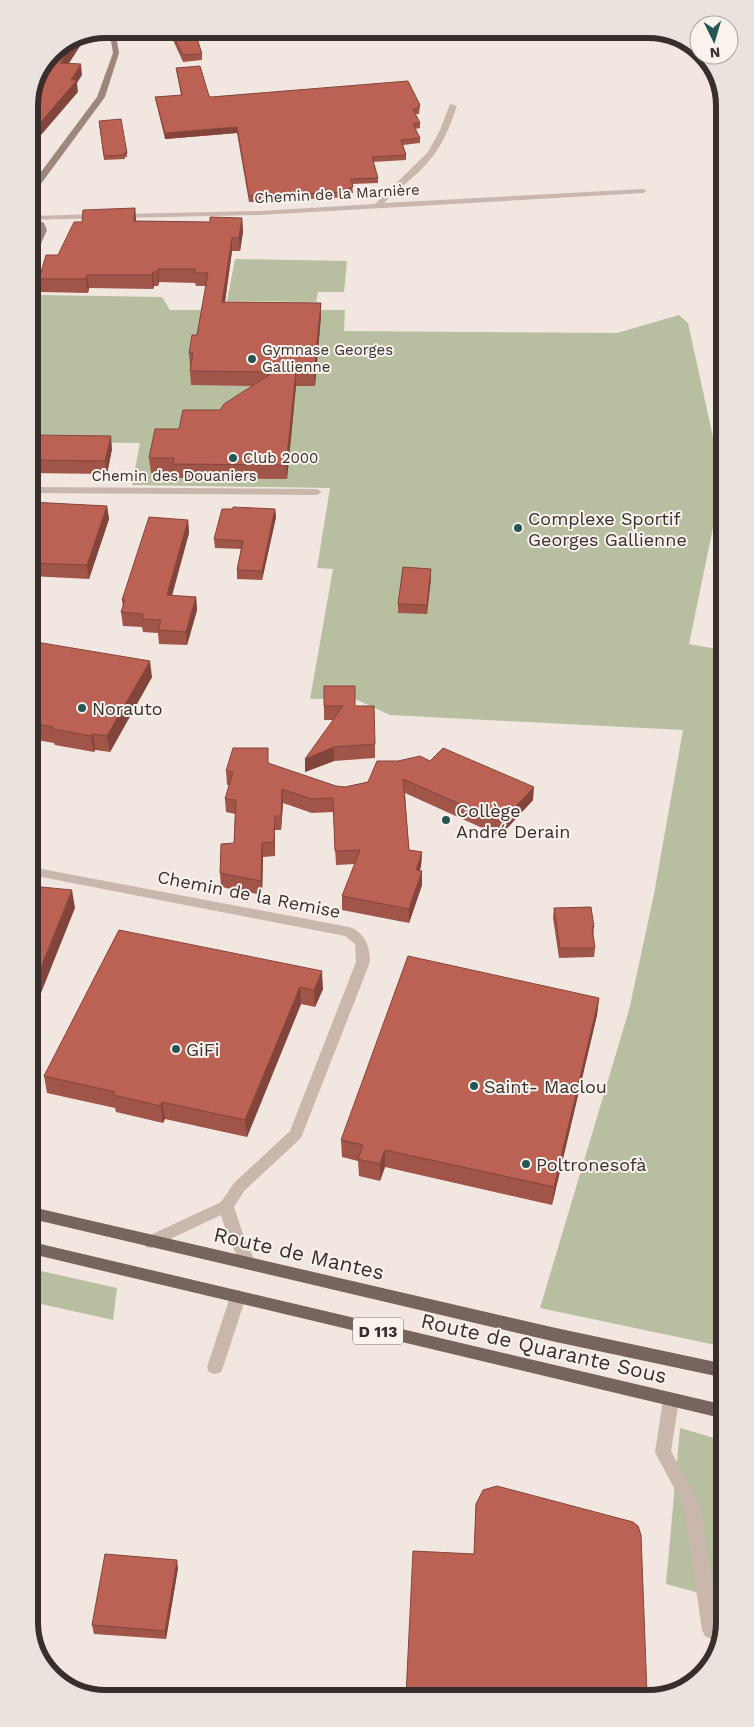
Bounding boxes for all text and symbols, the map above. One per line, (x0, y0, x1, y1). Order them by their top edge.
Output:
north arrow (689, 15, 739, 65)
text: N (709, 45, 721, 61)
street label: Chemin de la Marnière (254, 181, 420, 207)
place label: Gymnase Georges Gallienne (262, 341, 393, 376)
marker: Gymnase Georges Gallienne (246, 353, 258, 365)
place label: Club 2000 (243, 449, 318, 467)
marker: Club 2000 (227, 452, 239, 464)
street label: Chemin des Douaniers (91, 467, 257, 485)
place label: Complexe Sportif Georges Gallienne (528, 508, 687, 550)
marker: Complexe Sportif Georges Gallienne (512, 522, 524, 534)
place label: Norauto (92, 698, 163, 719)
marker: Norauto (76, 702, 88, 714)
place label: Collège André Derain (456, 800, 570, 842)
marker: Collège André Derain (440, 814, 452, 826)
street label: Chemin de la Remise (156, 866, 342, 922)
place label: GiFi (186, 1039, 220, 1060)
marker: GiFi (170, 1043, 182, 1055)
place label: Saint- Maclou (484, 1076, 607, 1097)
marker: Saint- Maclou (468, 1080, 480, 1092)
place label: Poltronesofà (536, 1154, 647, 1175)
marker: Poltronesofà (520, 1158, 532, 1170)
street label: Route de Mantes (211, 1221, 387, 1285)
street label: Route de Quarante Sous (419, 1308, 669, 1388)
road number: D 113 (353, 1318, 403, 1344)

